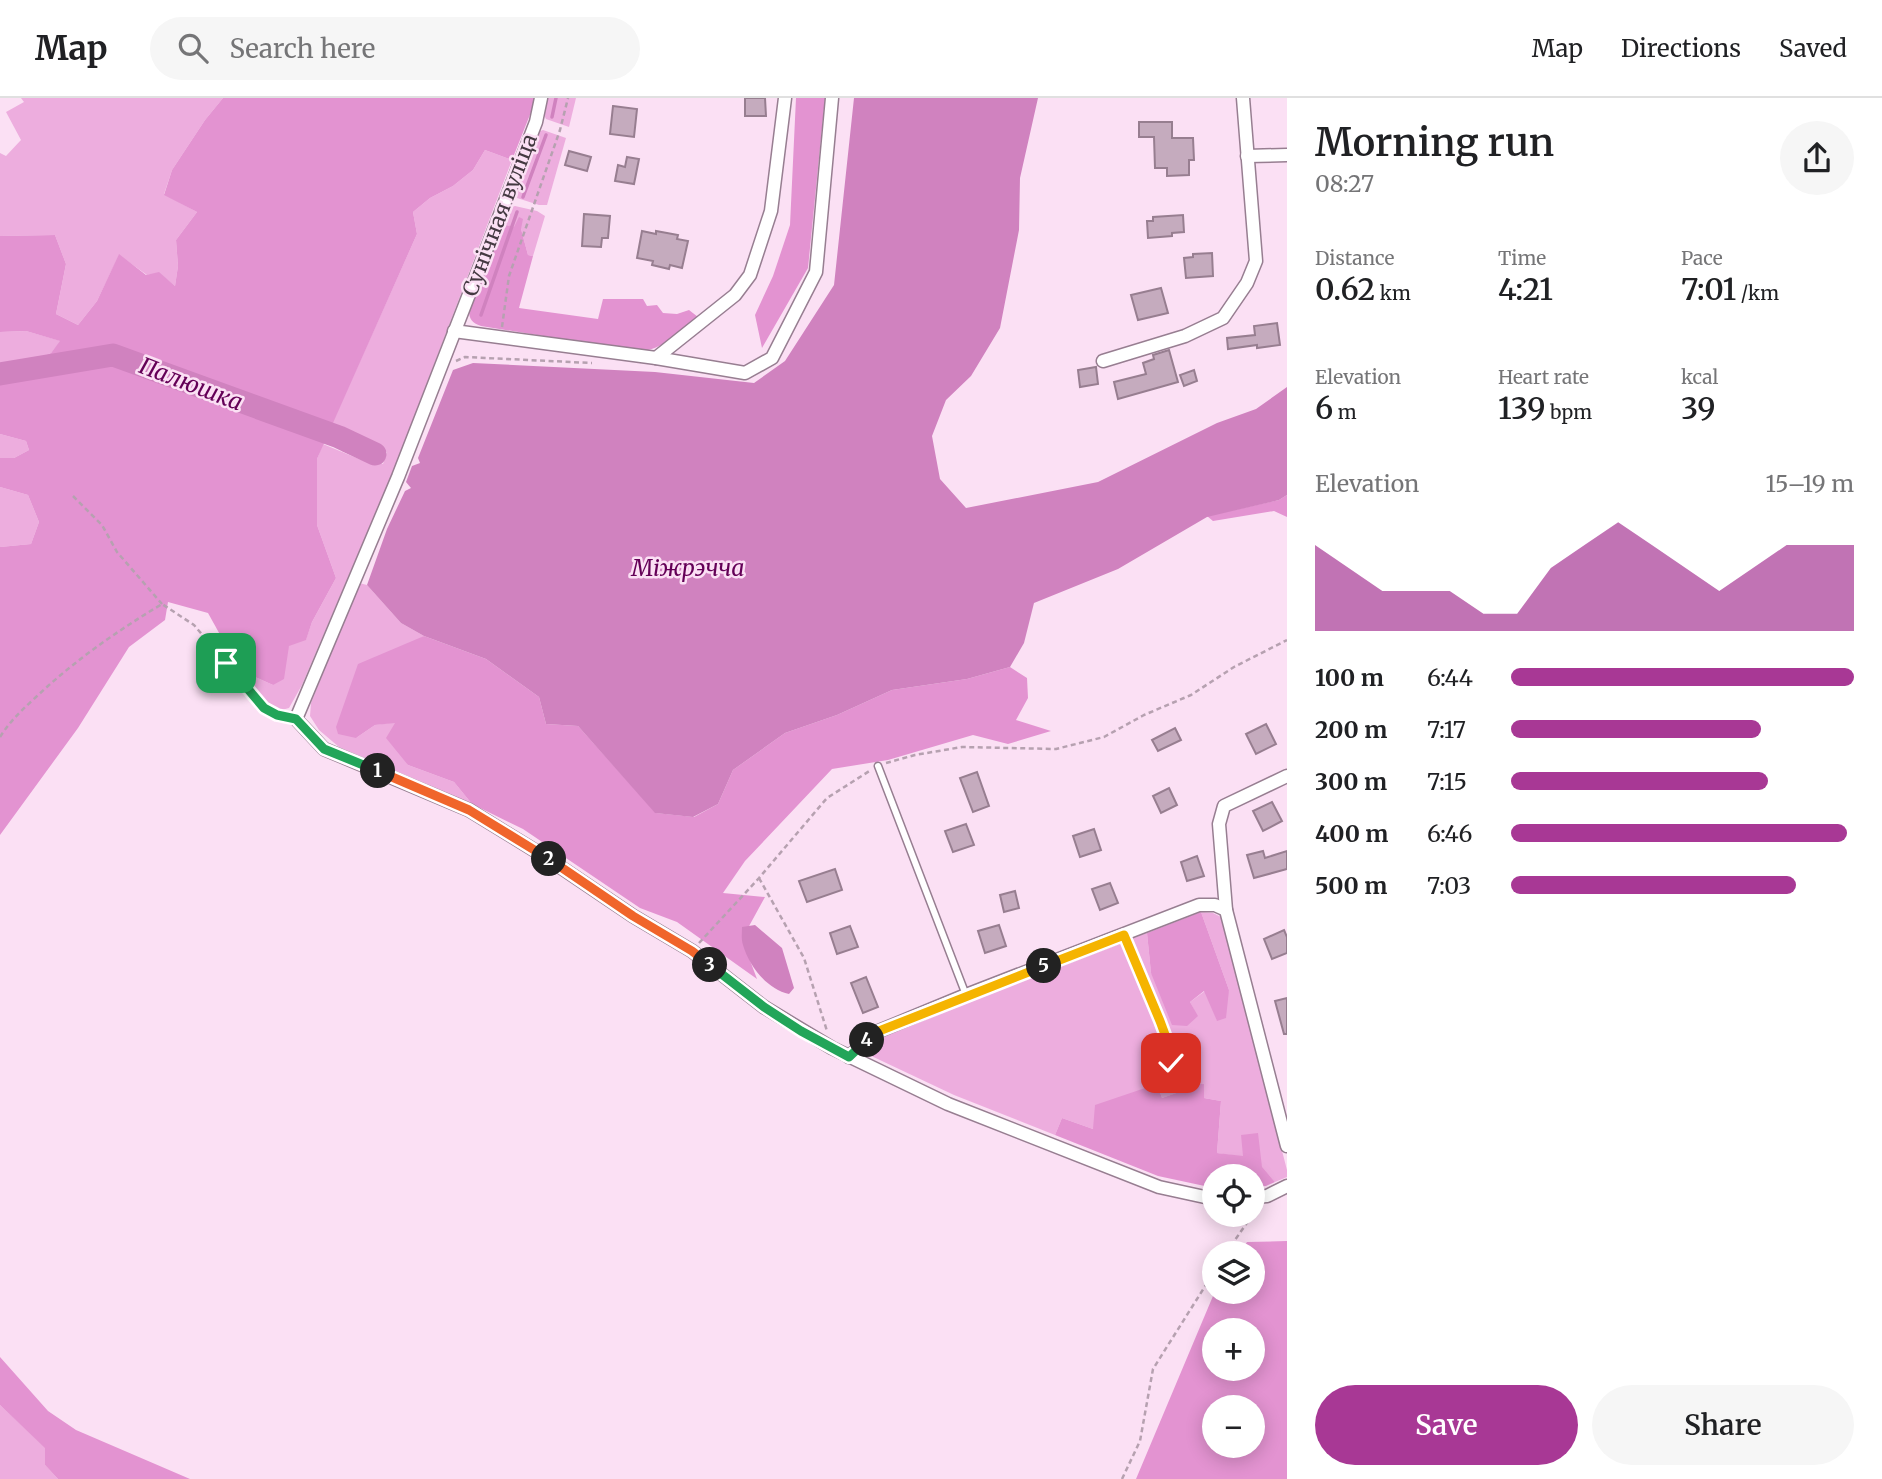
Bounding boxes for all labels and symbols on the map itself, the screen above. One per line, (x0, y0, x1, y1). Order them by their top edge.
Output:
street label: Сунічная вуліца (456, 130, 543, 300)
water label: Палюшка (135, 351, 247, 417)
water label: Міжрэчча (631, 553, 744, 582)
pin (196, 633, 256, 693)
pin: 1 (360, 754, 396, 788)
pin: 2 (532, 842, 566, 876)
pin: 3 (692, 948, 728, 982)
pin: 5 (1026, 948, 1062, 984)
pin: 4 (850, 1023, 884, 1058)
pin (1141, 1033, 1201, 1093)

